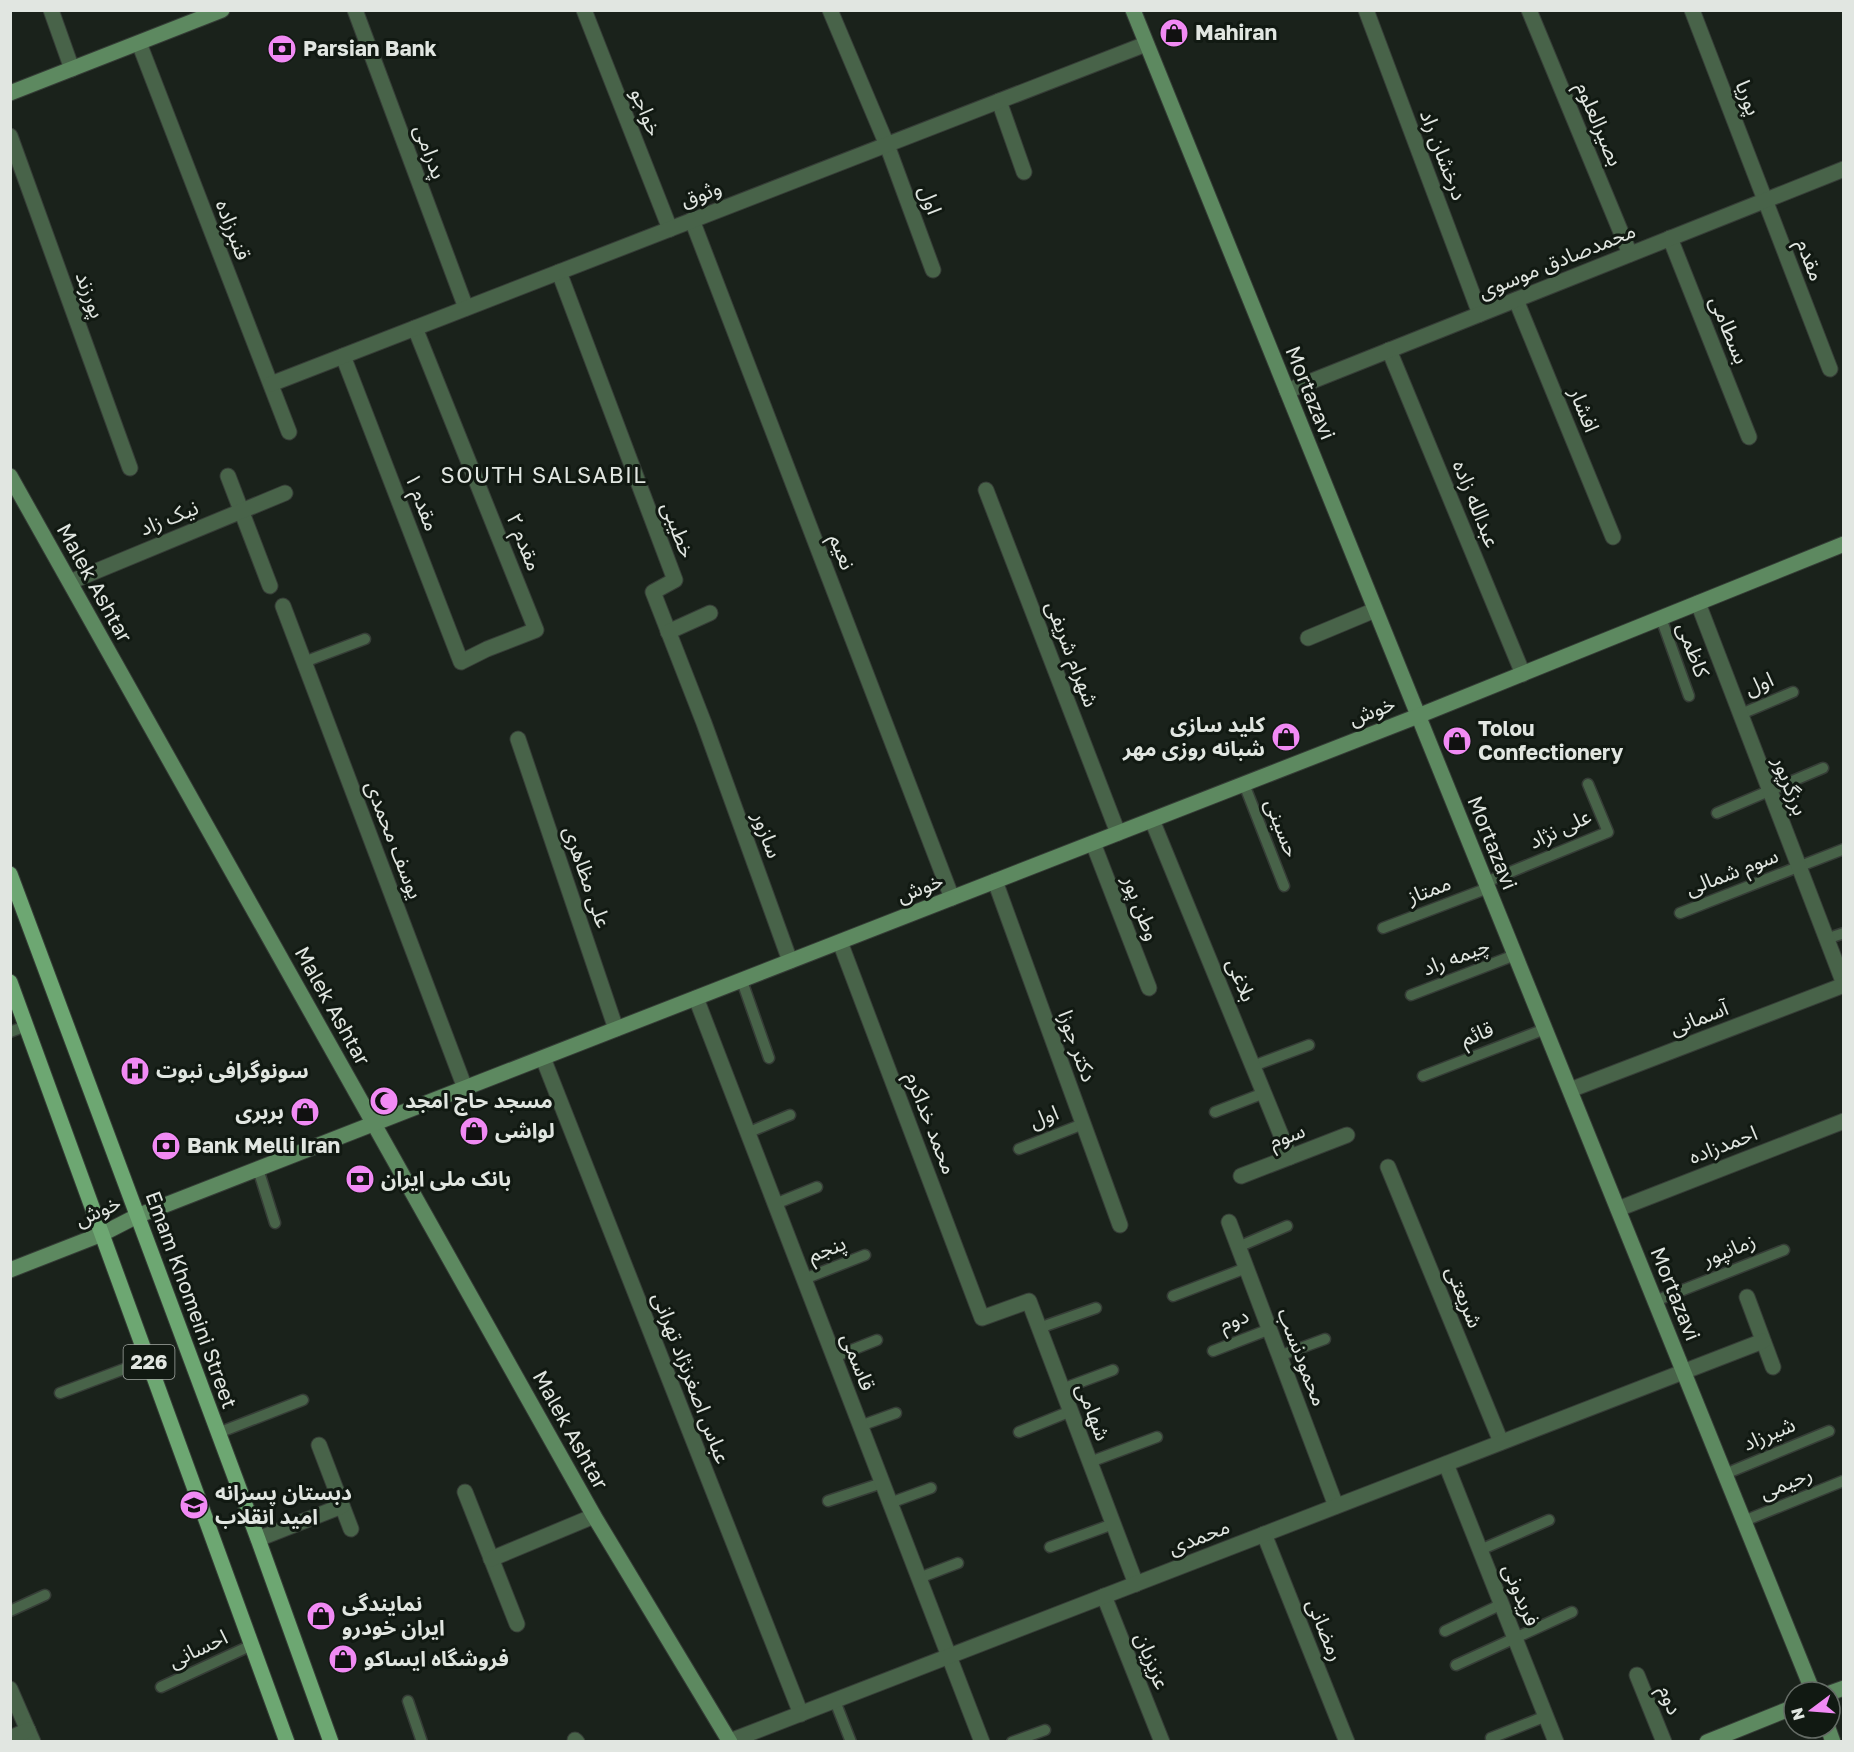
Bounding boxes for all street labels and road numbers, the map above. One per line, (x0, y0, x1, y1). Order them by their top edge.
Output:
street label: پوریا (1729, 76, 1767, 119)
street label: بصیرالعلوم (1567, 78, 1629, 171)
street label: خواجو (626, 84, 668, 139)
street label: درخشان راد (1415, 106, 1473, 204)
street label: پدرامی (408, 121, 453, 183)
street label: وثوق (676, 173, 725, 213)
street label: اول (914, 182, 948, 218)
street label: قنبرزاده (211, 196, 257, 264)
street label: محمدصادق موسوی (1474, 217, 1639, 304)
street label: مقدم (1787, 235, 1831, 286)
street label: پورزند (69, 268, 111, 322)
street label: بسطامی (1705, 292, 1755, 367)
street label: Mortazavi (1280, 342, 1342, 443)
street label: افشار (1564, 382, 1606, 436)
street label: عبدالله زاده (1448, 456, 1506, 551)
street label: مقدم ۱ (396, 469, 446, 536)
street label: نیک زاد (135, 494, 202, 541)
street label: خطیبی (656, 498, 701, 561)
street label: مقدم ۲ (498, 509, 548, 576)
street label: Malek Ashtar (52, 518, 138, 647)
street label: نعیم (822, 530, 862, 574)
street label: شهرام شریفی (1037, 597, 1105, 712)
street label: کاظمی (1672, 619, 1716, 681)
street label: اول (1740, 665, 1777, 701)
street label: خوش (1345, 689, 1399, 731)
street label: برزگرپور (1766, 752, 1814, 819)
street label: یوسف محمدی (360, 777, 429, 902)
street label: Mortazavi (1462, 792, 1524, 893)
street label: حسینی (1260, 795, 1306, 861)
street label: علی نژاد (1524, 802, 1595, 854)
street label: سازور (747, 807, 788, 861)
street label: علی مظاهری (558, 822, 617, 931)
street label: سوم شمالی (1682, 841, 1783, 904)
street label: خوش (893, 866, 947, 908)
street label: ممتاز (1402, 869, 1454, 910)
street label: وطن پور (1116, 870, 1166, 945)
street label: چیمه راد (1418, 931, 1493, 982)
street label: Malek Ashtar (290, 941, 376, 1070)
street label: بلاغی (1222, 954, 1262, 1005)
street label: آسمانی (1666, 994, 1732, 1040)
street label: دکتر جوزا (1053, 1006, 1103, 1085)
street label: قائم (1457, 1015, 1498, 1054)
street label: محمد خداکرم (897, 1068, 963, 1179)
street label: اول (1025, 1099, 1062, 1133)
street label: سوم (1265, 1116, 1310, 1157)
street label: احمدزاده (1685, 1119, 1761, 1169)
street label: Emam Khomeini Street (140, 1187, 243, 1412)
street label: خوش (71, 1189, 125, 1232)
street label: زمانپور (1697, 1227, 1759, 1273)
street label: پنجم (804, 1229, 850, 1270)
street label: Mortazavi (1645, 1243, 1707, 1344)
street label: شریعتی (1441, 1262, 1489, 1331)
street label: عباس اصغرنژاد تهرانی (647, 1288, 737, 1467)
street label: دوم (1215, 1302, 1254, 1340)
street label: محمودنسب (1272, 1304, 1334, 1409)
street label: قاسمی (836, 1329, 882, 1394)
road number: 226 (124, 1345, 174, 1379)
street label: Malek Ashtar (528, 1365, 614, 1494)
street label: شهامی (1071, 1379, 1117, 1444)
street label: شیرزاد (1738, 1410, 1799, 1456)
street label: رحیمی (1755, 1460, 1816, 1504)
street label: محمدی (1164, 1513, 1233, 1560)
street label: فریدونی (1498, 1560, 1546, 1630)
street label: رمضانی (1302, 1595, 1350, 1665)
street label: احسانی (164, 1623, 231, 1673)
street label: عزیزیان (1130, 1628, 1176, 1693)
street label: دوم (1650, 1681, 1689, 1720)

